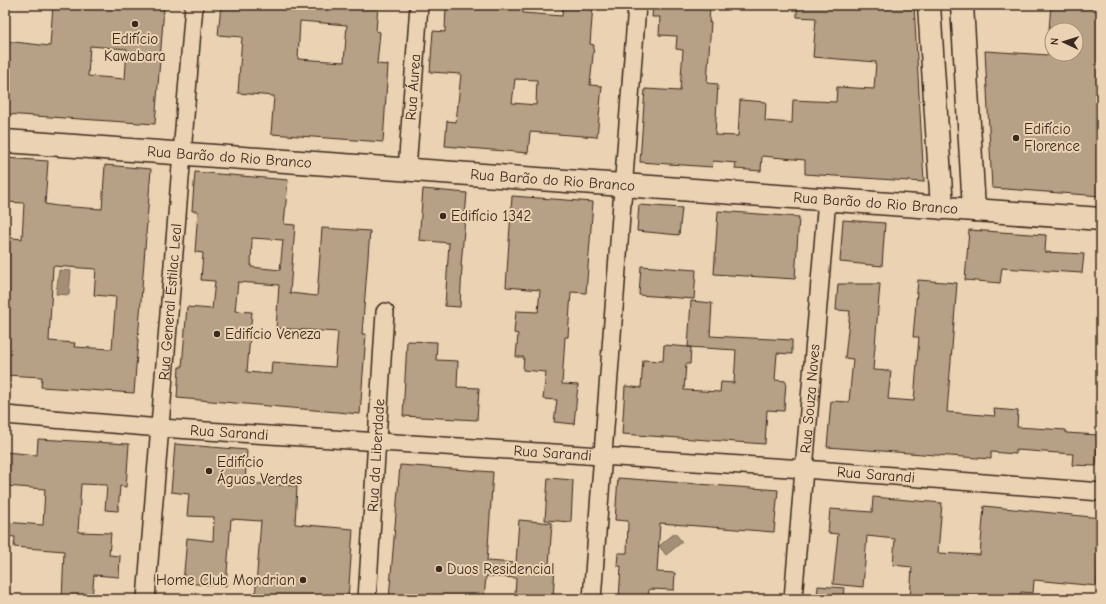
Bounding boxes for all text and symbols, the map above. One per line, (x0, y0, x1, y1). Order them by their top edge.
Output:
marker: Edifício Kawabara (130, 19, 140, 29)
north arrow (1044, 22, 1084, 62)
place label: Edifício Kawabara (104, 30, 166, 65)
text: N (1048, 37, 1061, 45)
street label: Rua Áurea (402, 53, 424, 121)
place label: Edifício Florence (1024, 120, 1081, 155)
marker: Edifício Florence (1011, 133, 1021, 143)
street label: Rua Barão do Rio Branco (146, 142, 312, 172)
street label: Rua Barão do Rio Branco (470, 165, 636, 195)
street label: Rua Barão do Rio Branco (793, 188, 959, 218)
place label: Edifício 1342 (451, 207, 531, 225)
marker: Edifício 1342 (438, 211, 448, 221)
street label: Rua General Estilac Leal (155, 223, 185, 381)
place label: Edifício Veneza (225, 325, 321, 343)
marker: Edifício Veneza (212, 329, 222, 339)
street label: Rua Souza Naves (796, 343, 824, 454)
street label: Rua da Liberdade (363, 398, 389, 512)
street label: Rua Sarandi (190, 421, 269, 444)
street label: Rua Sarandi (513, 442, 592, 464)
place label: Edifício Águas Verdes (217, 453, 302, 488)
street label: Rua Sarandi (836, 463, 916, 487)
marker: Edifício Águas Verdes (204, 466, 214, 476)
place label: Duos Residencial (447, 560, 555, 578)
marker: Duos Residencial (434, 564, 444, 574)
place label: Home Club Mondrian (156, 571, 295, 589)
marker: Home Club Mondrian (298, 575, 308, 585)

